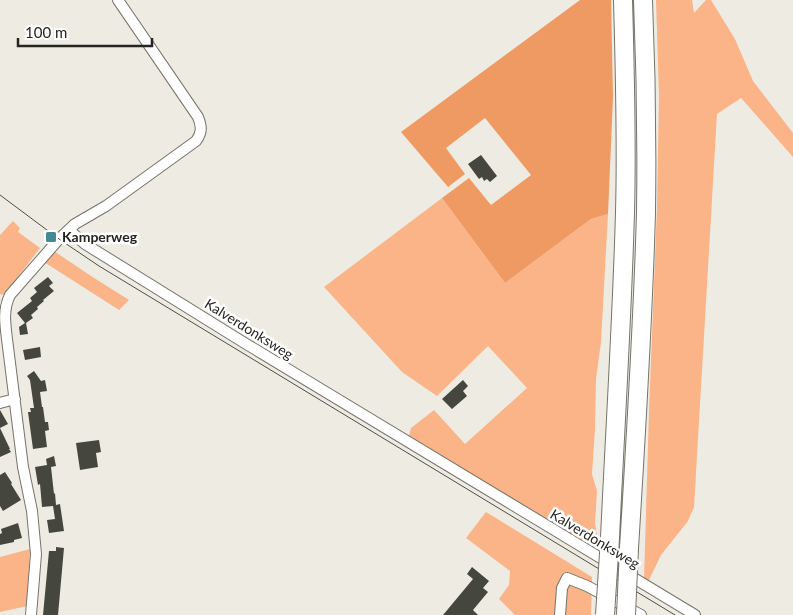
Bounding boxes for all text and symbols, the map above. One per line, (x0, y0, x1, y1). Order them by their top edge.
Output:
scale bar (18, 15, 151, 47)
text: 100 m (25, 23, 67, 41)
place label: Kamperweg (62, 228, 138, 245)
marker: Kamperweg (44, 230, 58, 244)
street label: Kalverdonksweg (202, 295, 297, 363)
street label: Kalverdonksweg (548, 505, 643, 572)

